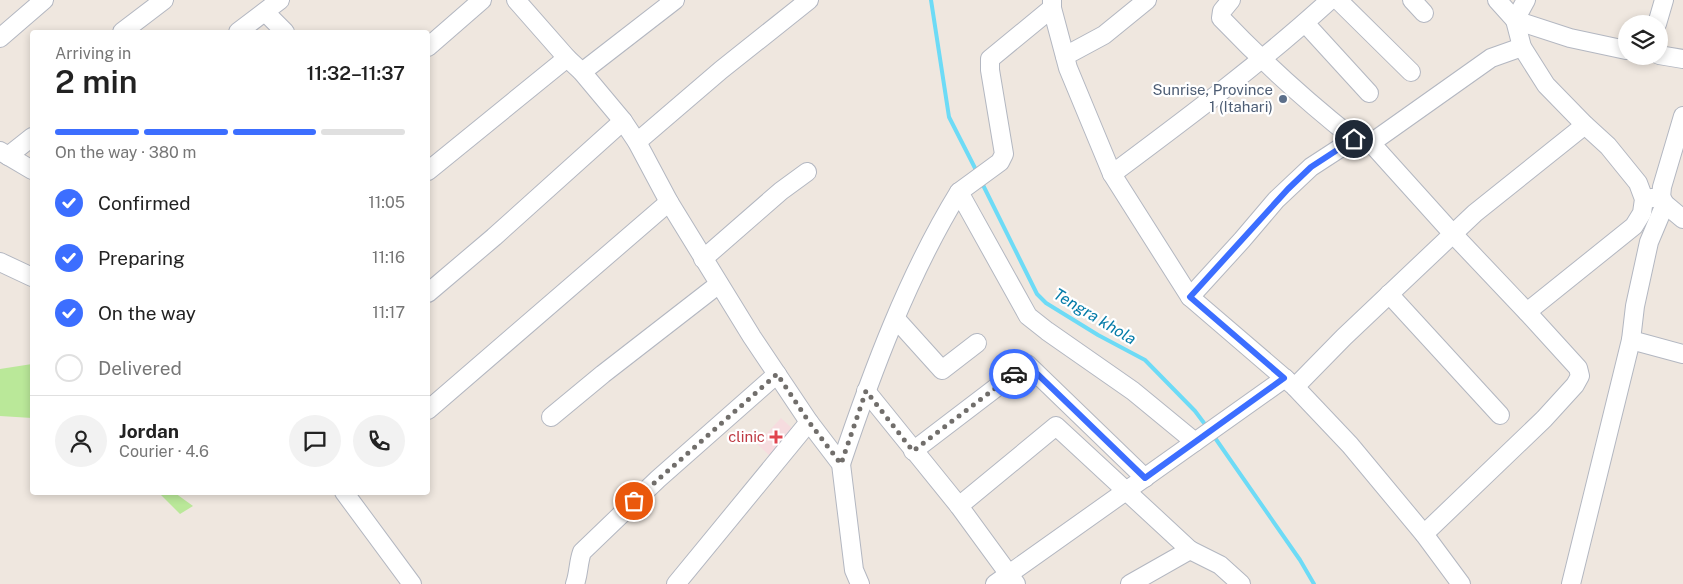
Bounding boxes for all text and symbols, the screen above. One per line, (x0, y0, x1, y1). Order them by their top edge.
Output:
map controls (1618, 15, 1668, 65)
button: layers (1618, 15, 1668, 65)
text: Arriving in (55, 44, 131, 63)
text: 11:32–11:37 (306, 62, 405, 84)
text: 2 min (55, 63, 138, 100)
place label: Sunrise, Province 1 (Itahari) (1152, 81, 1273, 115)
marker: Sunrise, Province 1 (Itahari) (1277, 93, 1289, 105)
pin (1333, 118, 1375, 160)
icon: home (1340, 125, 1368, 153)
text: On the way · 380 m (55, 143, 196, 162)
icon: check (55, 189, 83, 217)
text: Confirmed (98, 192, 191, 214)
text: 11:05 (368, 193, 405, 212)
icon: check (55, 244, 83, 272)
text: Preparing (98, 247, 185, 269)
text: 11:16 (372, 248, 405, 267)
water label: Tengra khola (1050, 284, 1139, 348)
icon: check (55, 299, 83, 327)
text: On the way (98, 302, 196, 324)
text: 11:17 (372, 303, 405, 322)
courier (989, 349, 1039, 399)
text: Delivered (98, 357, 182, 379)
icon: car (1000, 360, 1028, 388)
button: person (55, 415, 107, 467)
button: chat (289, 415, 341, 467)
button: phone (353, 415, 405, 467)
text: Jordan (119, 420, 179, 442)
place label: clinic (728, 428, 765, 445)
marker: clinic (769, 430, 783, 444)
text: Courier · 4.6 (119, 442, 209, 461)
pin (613, 480, 655, 522)
icon: bag (620, 487, 648, 515)

